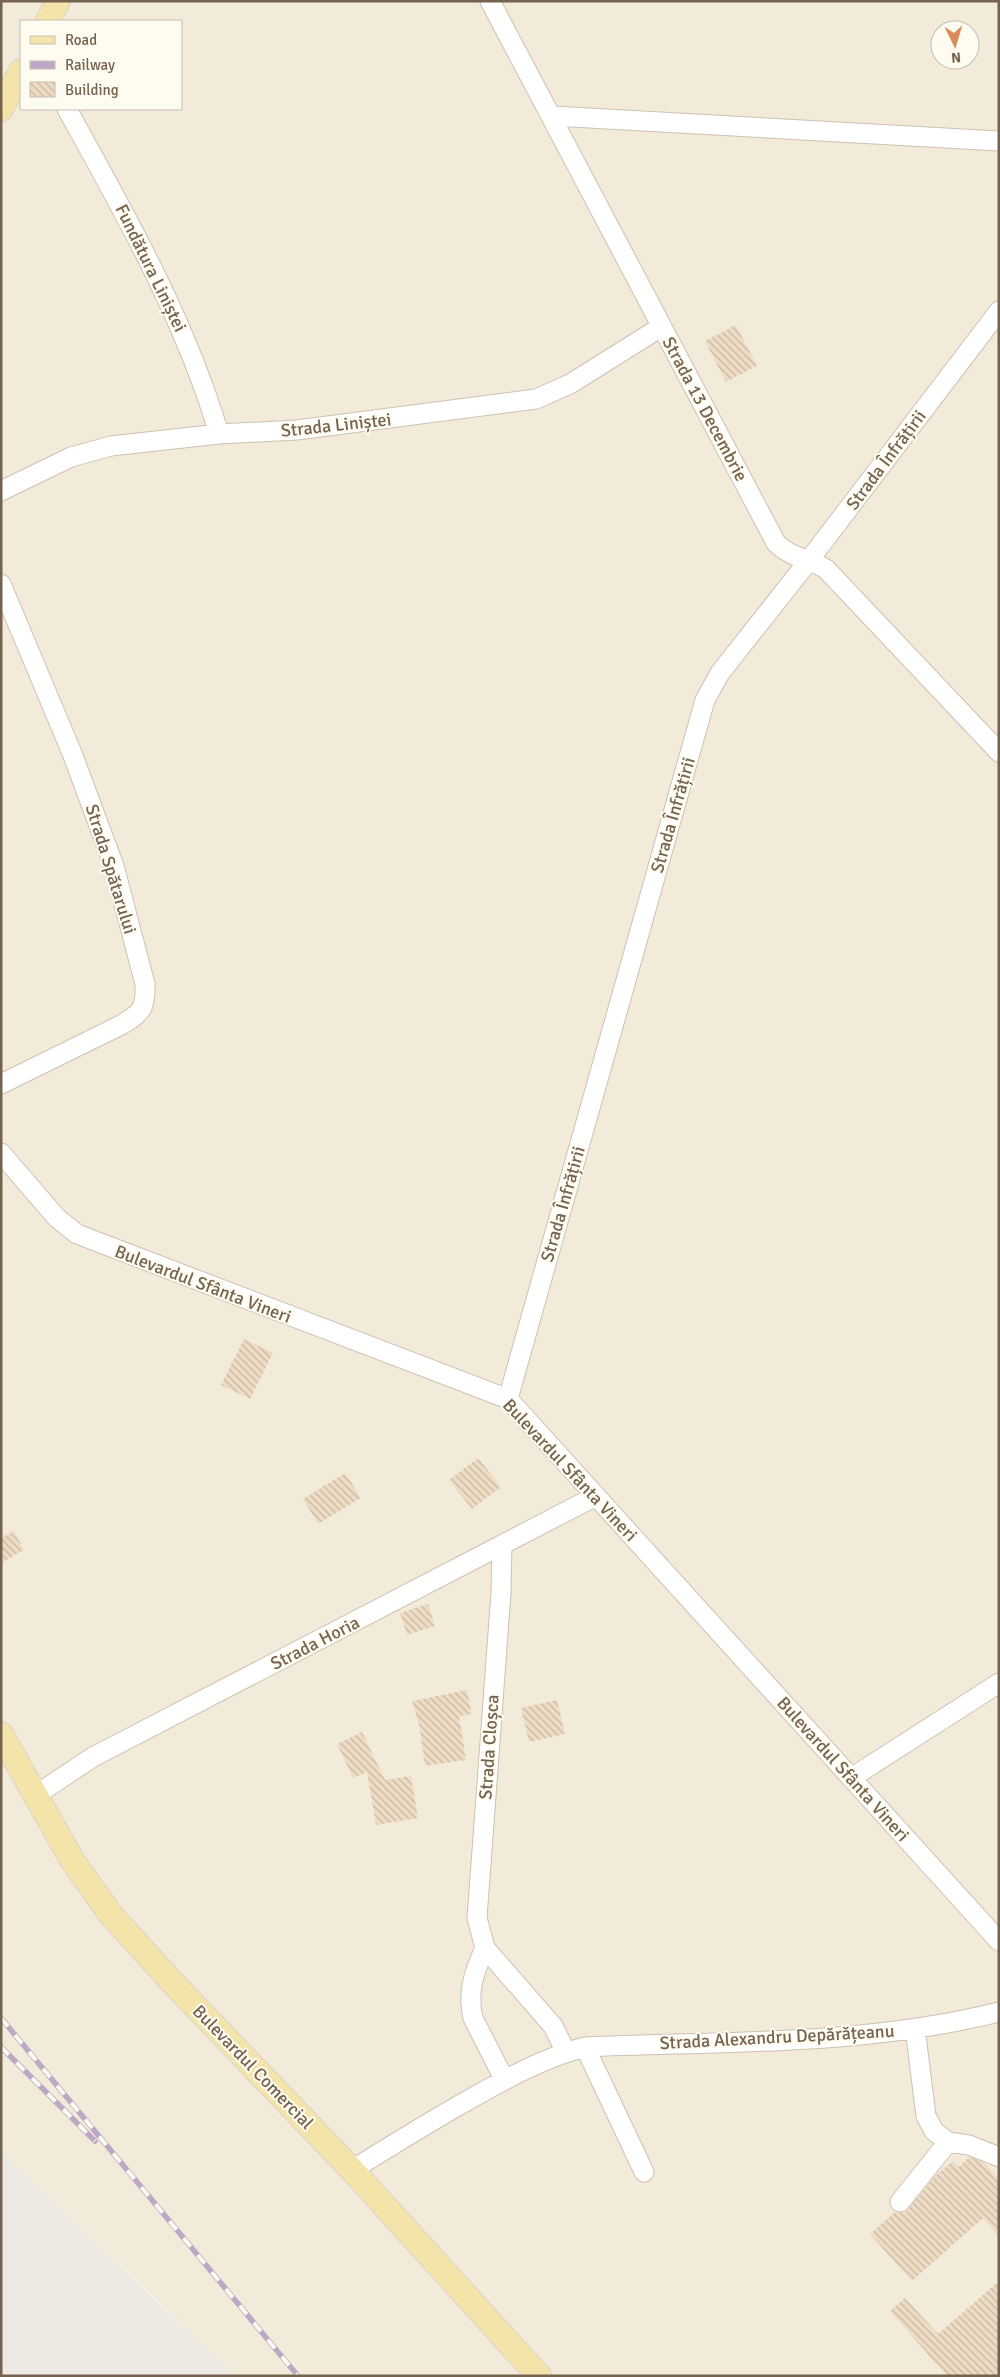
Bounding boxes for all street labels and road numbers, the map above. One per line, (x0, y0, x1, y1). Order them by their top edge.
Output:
street label: Fundătura Liniștei (111, 201, 191, 335)
street label: Strada 13 Decembrie (658, 333, 752, 485)
street label: Strada Înfrățirii (841, 406, 931, 514)
street label: Strada Liniștei (280, 408, 392, 442)
street label: Strada Înfrățirii (646, 755, 700, 875)
street label: Strada Spătarului (81, 801, 141, 937)
street label: Strada Înfrățirii (536, 1144, 590, 1264)
street label: Bulevardul Sfânta Vineri (112, 1240, 294, 1328)
street label: Bulevardul Sfânta Vineri (498, 1394, 642, 1546)
street label: Strada Horia (267, 1611, 363, 1675)
street label: Bulevardul Sfânta Vineri (772, 1692, 914, 1846)
street label: Strada Cloșca (474, 1694, 504, 1800)
street label: Bulevardul Comercial (188, 2000, 318, 2134)
street label: Strada Alexandru Depărățeanu (659, 2020, 895, 2054)

